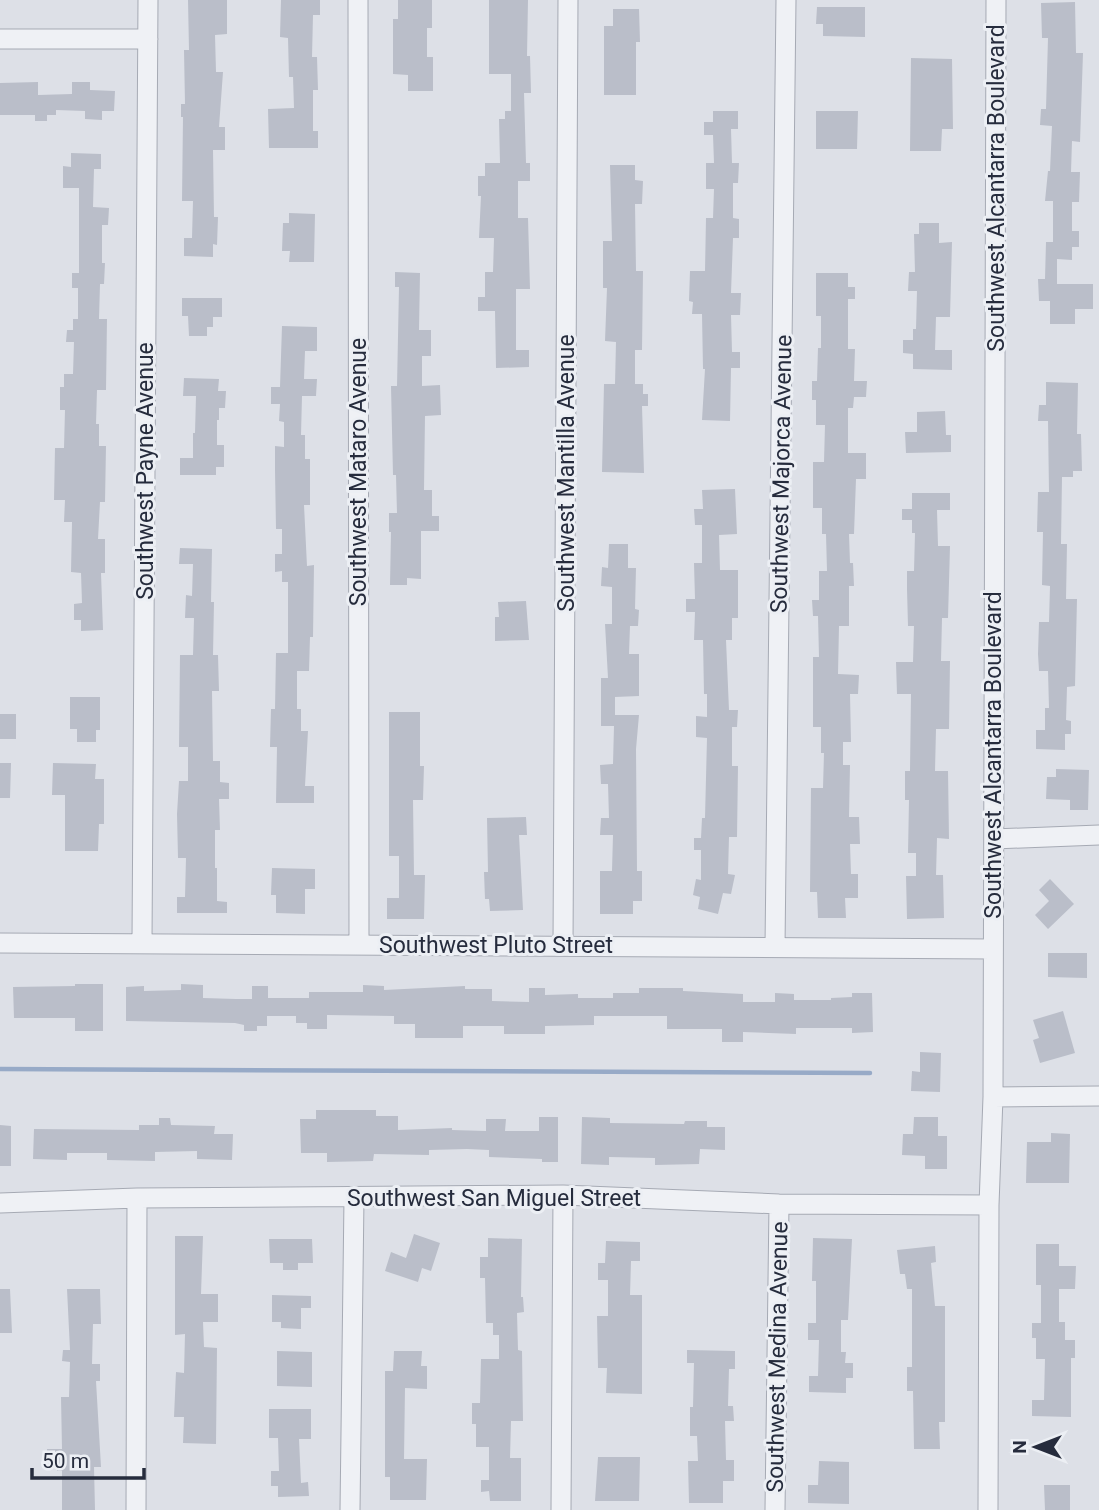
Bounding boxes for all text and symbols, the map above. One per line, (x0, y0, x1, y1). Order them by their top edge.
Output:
street label: Southwest Alcantarra Boulevard (983, 24, 1010, 352)
street label: Southwest Mantilla Avenue (553, 334, 580, 612)
street label: Southwest Majorca Avenue (766, 335, 797, 613)
street label: Southwest Mataro Avenue (345, 338, 372, 606)
street label: Southwest Payne Avenue (132, 342, 159, 600)
street label: Southwest Alcantarra Boulevard (980, 591, 1007, 919)
street label: Southwest Pluto Street (379, 932, 613, 959)
street label: Southwest San Miguel Street (347, 1185, 641, 1212)
street label: Southwest Medina Avenue (762, 1221, 793, 1493)
north arrow (1001, 1412, 1071, 1482)
scale bar (32, 1436, 144, 1480)
text: N (1008, 1440, 1031, 1454)
text: 50 m (42, 1449, 89, 1473)

